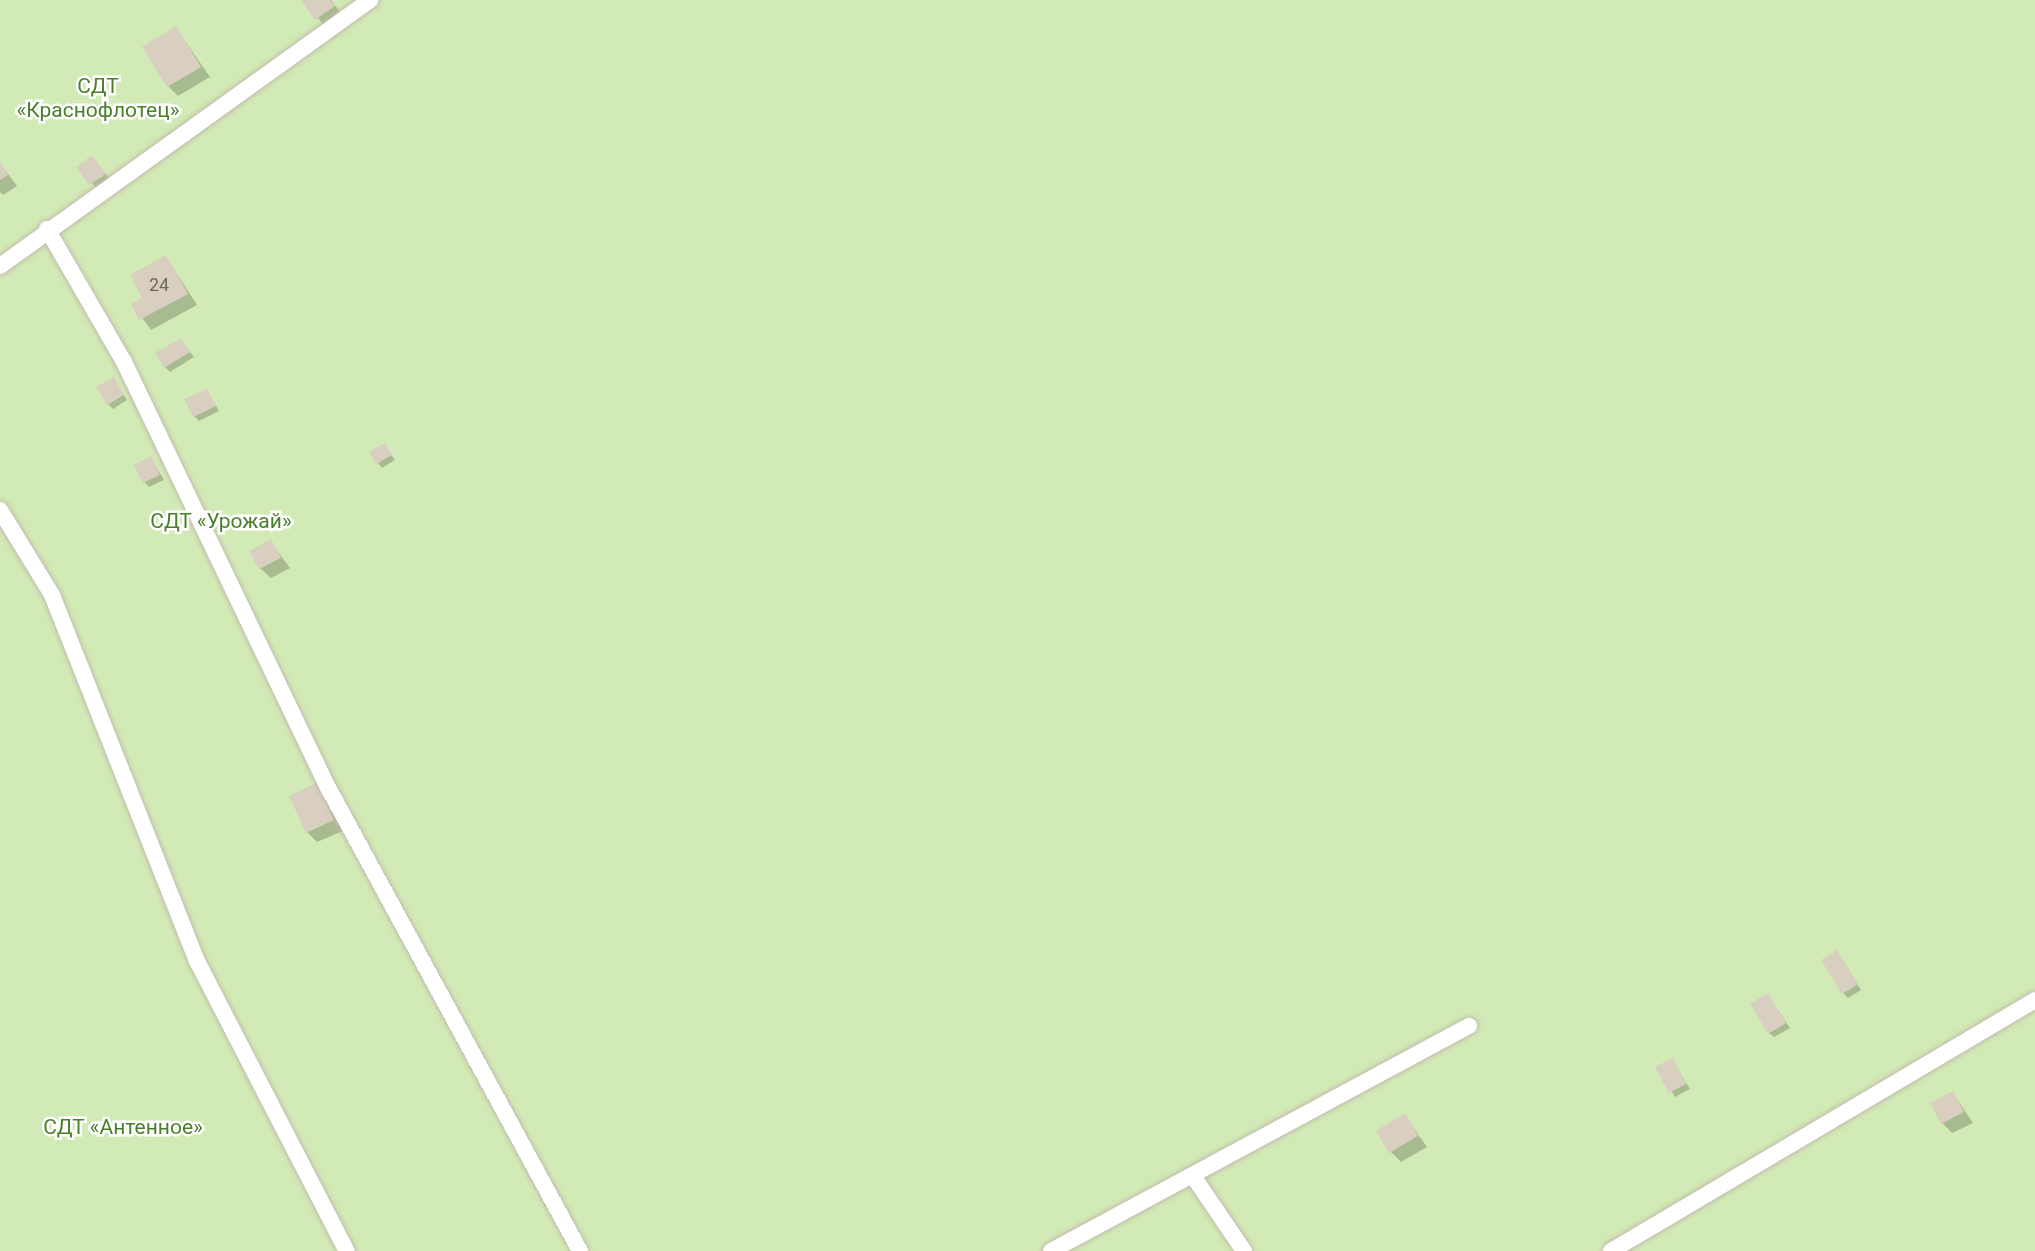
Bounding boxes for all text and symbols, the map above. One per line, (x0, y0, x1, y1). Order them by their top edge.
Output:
park label: СДТ «Краснофлотец» (16, 73, 180, 123)
house number: 24 (149, 274, 169, 296)
park label: СДТ «Урожай» (150, 508, 292, 534)
park label: СДТ «Антенное» (43, 1114, 203, 1140)

